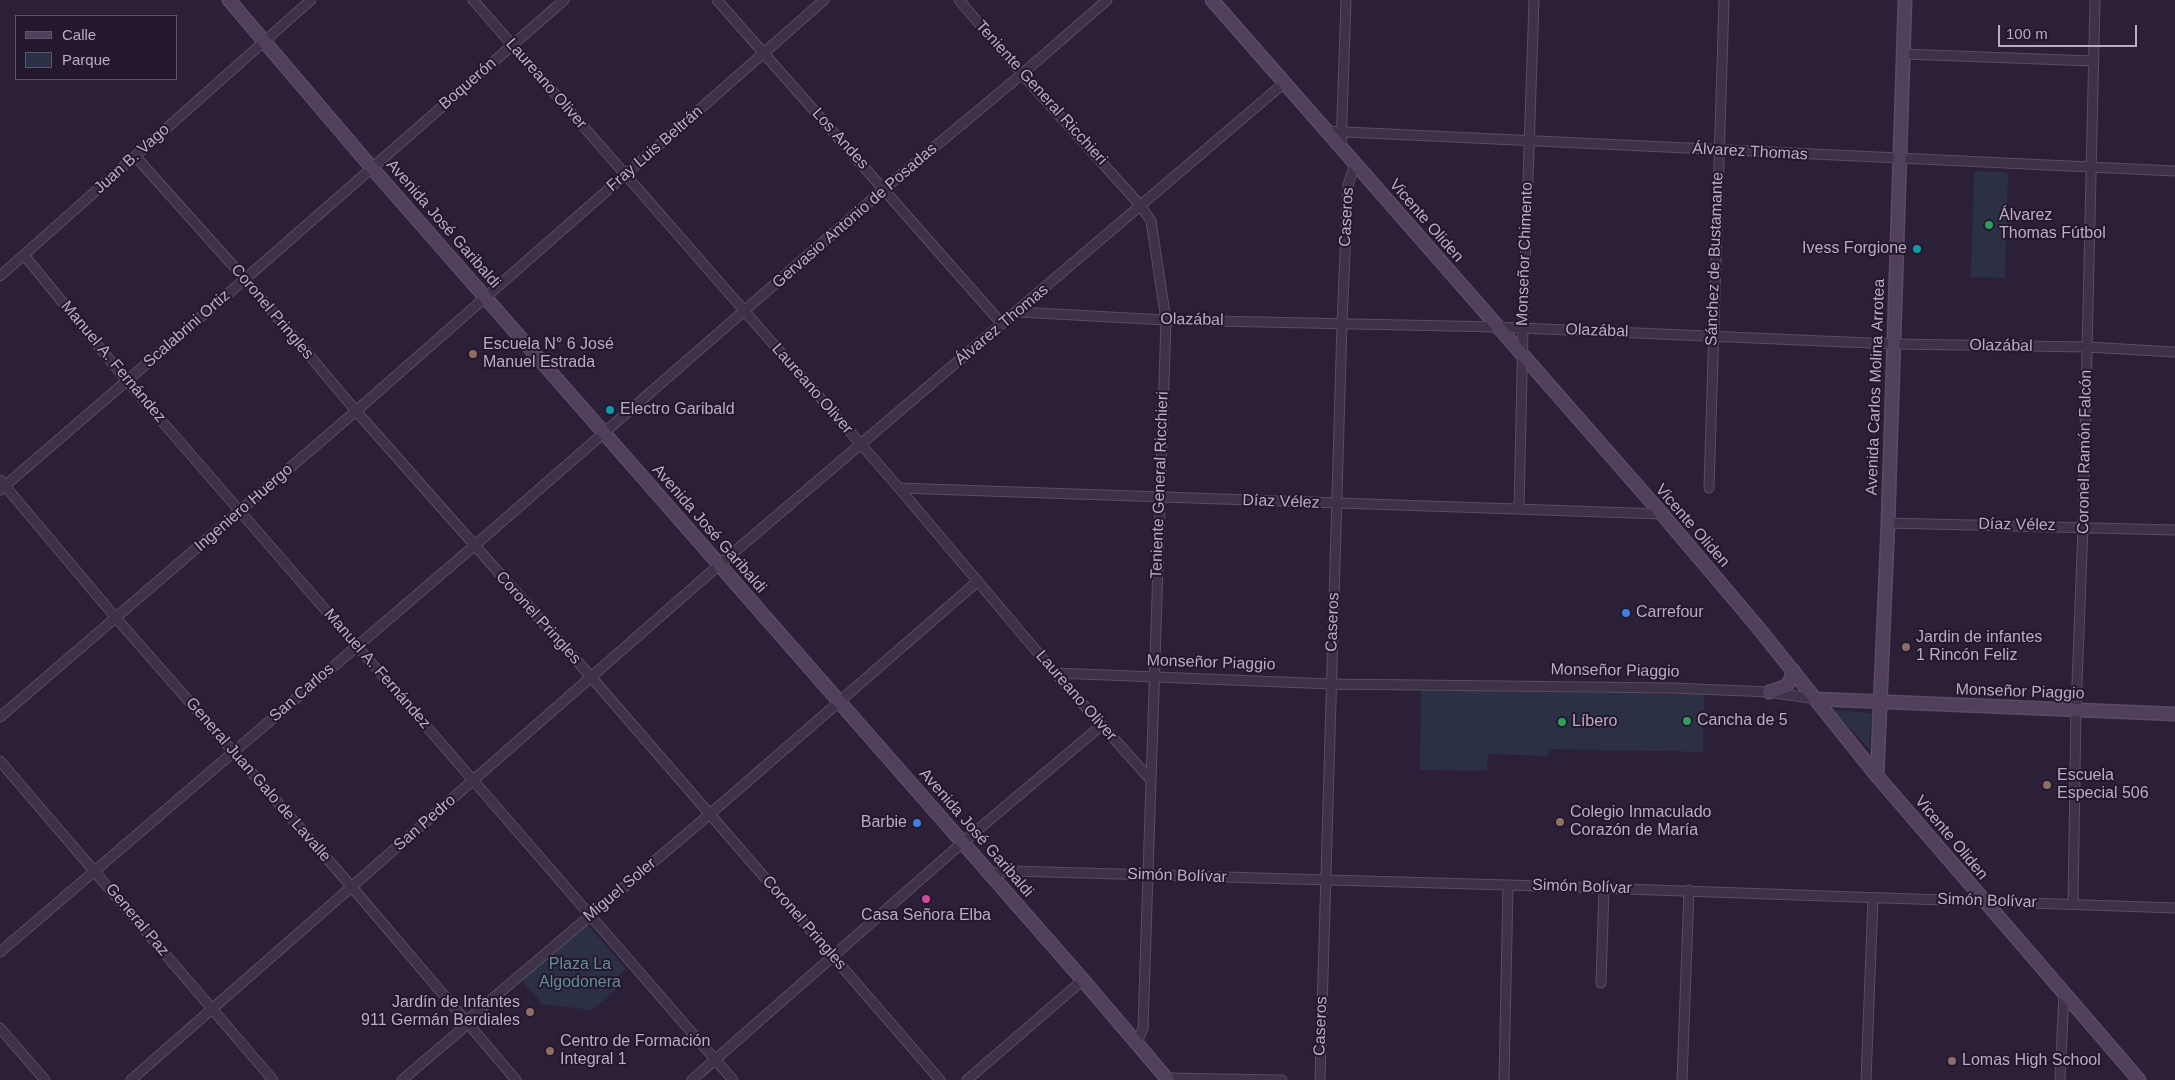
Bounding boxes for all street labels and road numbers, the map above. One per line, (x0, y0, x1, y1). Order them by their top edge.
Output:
street label: Teniente General Ricchieri (971, 17, 1111, 169)
street label: Laureano Oliver (501, 35, 591, 133)
street label: Boquerón (436, 54, 500, 114)
street label: Fray Luis Beltrán (603, 102, 707, 196)
street label: Los Andes (808, 104, 872, 174)
street label: Juan B. Vago (90, 120, 174, 198)
street label: Gervasio Antonio de Posadas (769, 139, 941, 293)
street label: Álvarez Thomas (1692, 139, 1808, 165)
street label: Avenida José Garibaldi (382, 156, 504, 292)
street label: Sánchez de Bustamante (1702, 172, 1728, 346)
street label: Vicente Oliden (1385, 176, 1467, 266)
street label: Monseñor Chimento (1513, 182, 1537, 326)
street label: Caseros (1336, 187, 1358, 247)
street label: Coronel Pringles (227, 261, 317, 363)
street label: Avenida Carlos Molina Arrotea (1863, 278, 1889, 496)
street label: Álvarez Thomas (952, 280, 1052, 370)
street label: Scalabrini Ortiz (140, 286, 234, 372)
street label: Manuel A. Fernández (56, 297, 170, 427)
street label: Olazábal (1160, 310, 1224, 330)
street label: Olazábal (1565, 320, 1629, 342)
street label: Olazábal (1969, 336, 2033, 356)
street label: Laureano Oliver (767, 340, 857, 438)
street label: Coronel Ramón Falcón (2074, 370, 2096, 534)
street label: Teniente General Ricchieri (1147, 391, 1173, 579)
street label: Ingeniero Huergo (191, 460, 297, 556)
street label: Avenida José Garibaldi (648, 461, 770, 597)
street label: Vicente Oliden (1651, 481, 1733, 571)
street label: Díaz Vélez (1242, 491, 1320, 513)
street label: Díaz Vélez (1978, 515, 2056, 535)
street label: Coronel Pringles (491, 568, 585, 668)
street label: Caseros (1322, 592, 1344, 652)
street label: Manuel A. Fernández (320, 605, 434, 733)
street label: Laureano Oliver (1031, 647, 1121, 745)
street label: Monseñor Piaggio (1146, 651, 1276, 675)
street label: San Carlos (266, 660, 338, 726)
street label: Monseñor Piaggio (1550, 660, 1680, 682)
street label: Monseñor Piaggio (1955, 680, 2085, 704)
street label: General Juan Galo de Lavalle (181, 694, 335, 866)
street label: Avenida José Garibaldi (915, 765, 1037, 901)
street label: San Pedro (390, 791, 460, 855)
street label: Vicente Oliden (1910, 792, 1992, 884)
street label: Miguel Soler (580, 854, 660, 926)
street label: Simón Bolívar (1127, 865, 1227, 887)
street label: Coronel Pringles (758, 872, 850, 974)
street label: Simón Bolívar (1532, 876, 1632, 898)
street label: General Paz (101, 880, 173, 960)
street label: Simón Bolívar (1937, 890, 2037, 912)
street label: Caseros (1310, 996, 1332, 1056)

